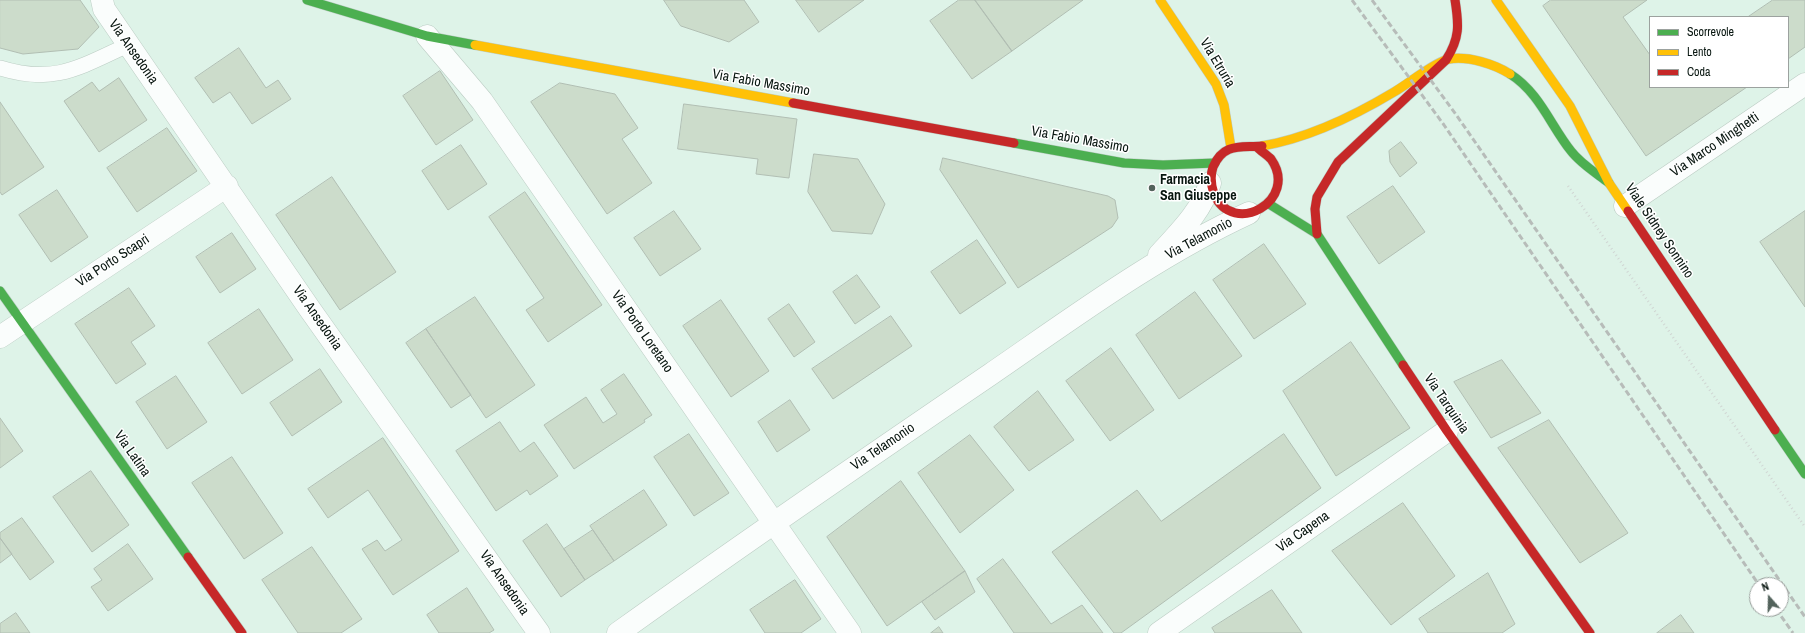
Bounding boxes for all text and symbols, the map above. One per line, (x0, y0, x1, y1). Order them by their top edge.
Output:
street label: Via Ansedonia (105, 16, 161, 88)
legend (1649, 16, 1789, 88)
text: Scorrevole (1687, 24, 1734, 40)
street label: Via Etruria (1196, 35, 1238, 91)
text: Lento (1687, 44, 1712, 60)
text: Coda (1687, 64, 1711, 80)
street label: Via Fabio Massimo (711, 66, 811, 100)
street label: Via Marco Minghetti (1668, 109, 1762, 181)
street label: Via Fabio Massimo (1030, 123, 1130, 157)
place label: Farmacia San Giuseppe (1160, 172, 1237, 204)
street label: Viale Sidney Sonnino (1621, 180, 1697, 282)
marker: Farmacia San Giuseppe (1147, 183, 1157, 193)
street label: Via Telamonio (1163, 214, 1235, 264)
street label: Via Porto Scapri (73, 231, 153, 291)
street label: Via Ansedonia (289, 282, 345, 354)
street label: Via Porto Loretano (608, 288, 676, 376)
street label: Via Tarquinia (1420, 371, 1472, 437)
street label: Via Telamonio (848, 420, 918, 474)
street label: Via Latina (110, 428, 154, 480)
street label: Via Capena (1273, 508, 1333, 556)
street label: Via Ansedonia (476, 547, 532, 619)
north arrow (1749, 577, 1789, 617)
text: N (1760, 579, 1771, 594)

